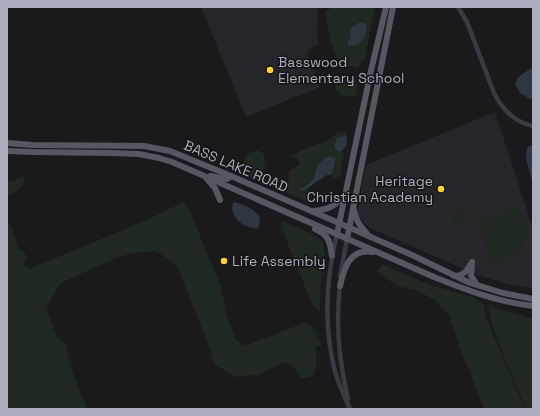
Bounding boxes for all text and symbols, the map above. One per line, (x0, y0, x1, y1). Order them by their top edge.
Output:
place label: Basswood Elementary School (278, 53, 404, 87)
marker: Basswood Elementary School (265, 65, 275, 75)
street label: BASS LAKE ROAD (181, 136, 291, 196)
place label: Heritage Christian Academy (307, 172, 433, 206)
marker: Heritage Christian Academy (436, 184, 446, 194)
place label: Life Assembly (232, 252, 326, 270)
marker: Life Assembly (219, 256, 229, 266)

